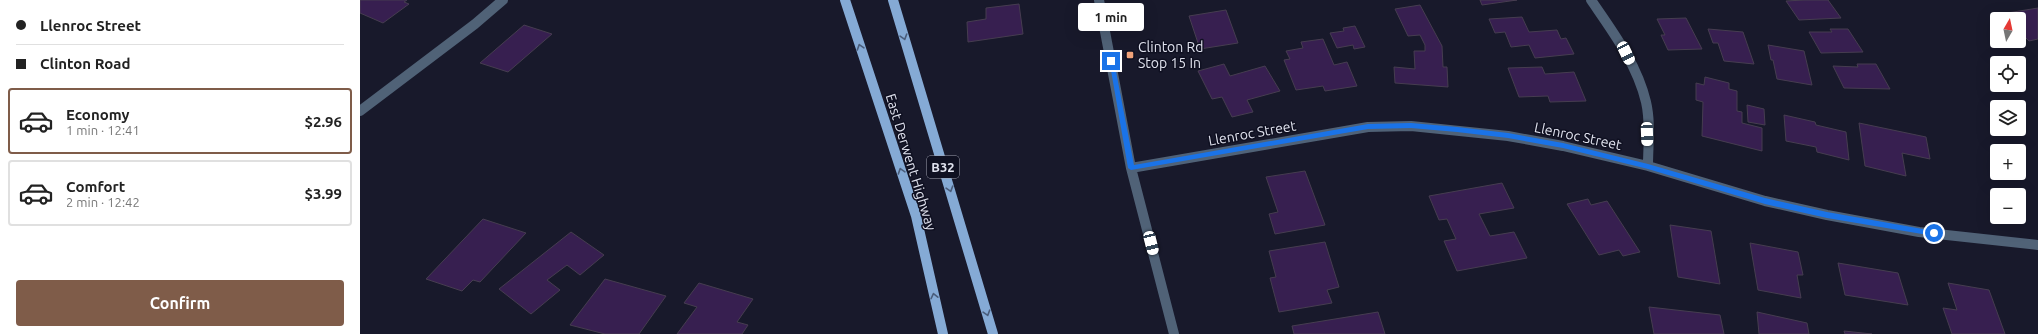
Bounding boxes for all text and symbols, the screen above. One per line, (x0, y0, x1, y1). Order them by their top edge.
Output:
callout: 1 min (1078, 3, 1144, 31)
text: 1 min (1095, 10, 1127, 24)
north arrow (1990, 12, 2026, 48)
map controls (1990, 12, 2026, 224)
text: Llenroc Street (40, 17, 141, 34)
one-way arrow (899, 34, 908, 41)
place label: Clinton Rd Stop 15 In (1138, 39, 1203, 71)
car (1615, 40, 1637, 66)
one-way arrow (856, 44, 865, 51)
marker: Clinton Rd Stop 15 In (1125, 50, 1135, 60)
route end (1102, 52, 1120, 70)
text: Clinton Road (40, 55, 130, 72)
button: locate (1990, 56, 2026, 92)
street label: East Derwent Highway (883, 92, 940, 233)
button: layers (1990, 100, 2026, 136)
icon: car (18, 103, 54, 139)
text: Economy (66, 106, 130, 123)
text: $2.96 (304, 113, 342, 130)
street label: Llenroc Street (1207, 117, 1298, 149)
street label: Llenroc Street (1533, 119, 1624, 153)
car (1641, 122, 1653, 146)
text: 1 min · 12:41 (66, 123, 140, 137)
button: + (1990, 144, 2026, 180)
road number: B32 (927, 156, 959, 178)
one-way arrow (897, 167, 905, 174)
icon: car (18, 175, 54, 211)
text: Comfort (66, 178, 125, 195)
text: $3.99 (304, 185, 342, 202)
one-way arrow (945, 185, 954, 192)
button: − (1990, 188, 2026, 224)
text: 2 min · 12:42 (66, 195, 140, 209)
route start (1925, 224, 1943, 242)
car (1142, 230, 1160, 256)
button: Confirm (16, 280, 344, 326)
one-way arrow (931, 293, 939, 299)
one-way arrow (982, 310, 991, 317)

